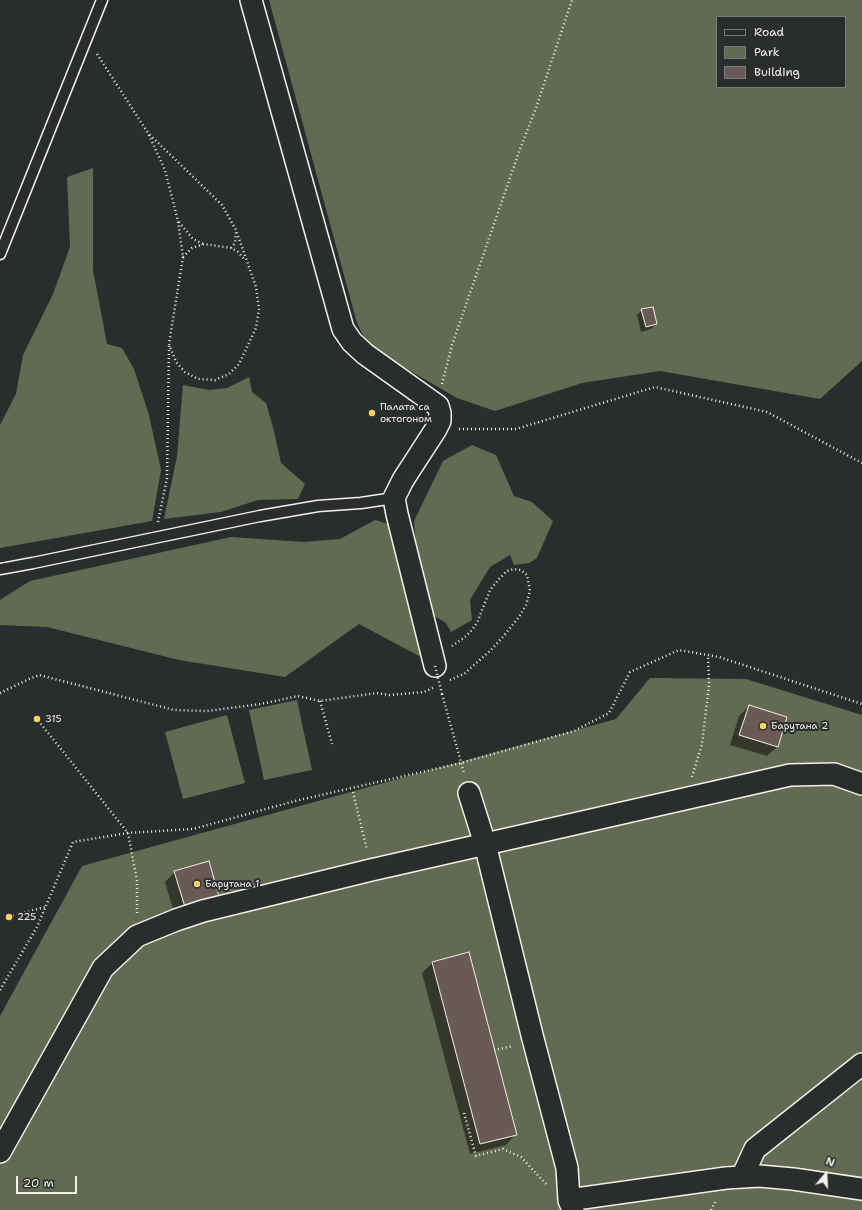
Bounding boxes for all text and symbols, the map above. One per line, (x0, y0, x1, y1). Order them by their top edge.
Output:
legend (716, 16, 846, 88)
text: Road (754, 24, 784, 40)
text: Park (754, 44, 780, 60)
text: Building (754, 64, 800, 80)
place label: Палата са октогоном (380, 401, 432, 424)
marker: Палата са октогоном (367, 408, 377, 418)
place label: 315 (45, 713, 62, 725)
marker: 315 (32, 714, 42, 724)
place label: Барутана 2 (771, 720, 828, 732)
marker: Барутана 2 (758, 721, 768, 731)
place label: Барутана 1 (205, 878, 259, 890)
marker: Барутана 1 (192, 879, 202, 889)
place label: 225 (17, 911, 36, 923)
marker: 225 (4, 912, 14, 922)
north arrow (806, 1154, 846, 1194)
text: N (824, 1154, 837, 1171)
scale bar (18, 1168, 79, 1194)
text: 20 m (23, 1175, 54, 1191)

